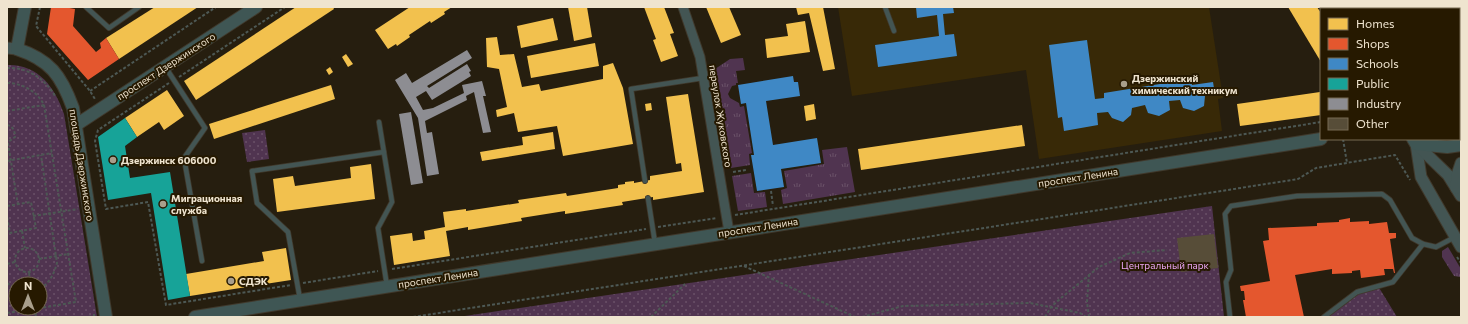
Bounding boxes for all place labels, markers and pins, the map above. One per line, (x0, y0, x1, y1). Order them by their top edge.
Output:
place label: Дзержинский химический техникум (1132, 72, 1238, 96)
marker: Дзержинский химический техникум (1119, 79, 1129, 89)
place label: Дзержинск 606000 (121, 154, 217, 166)
marker: Дзержинск 606000 (108, 155, 118, 165)
place label: Миграционная служба (171, 192, 242, 216)
marker: Миграционная служба (158, 199, 168, 209)
place label: СДЭК (239, 275, 268, 287)
marker: СДЭК (226, 276, 236, 286)

